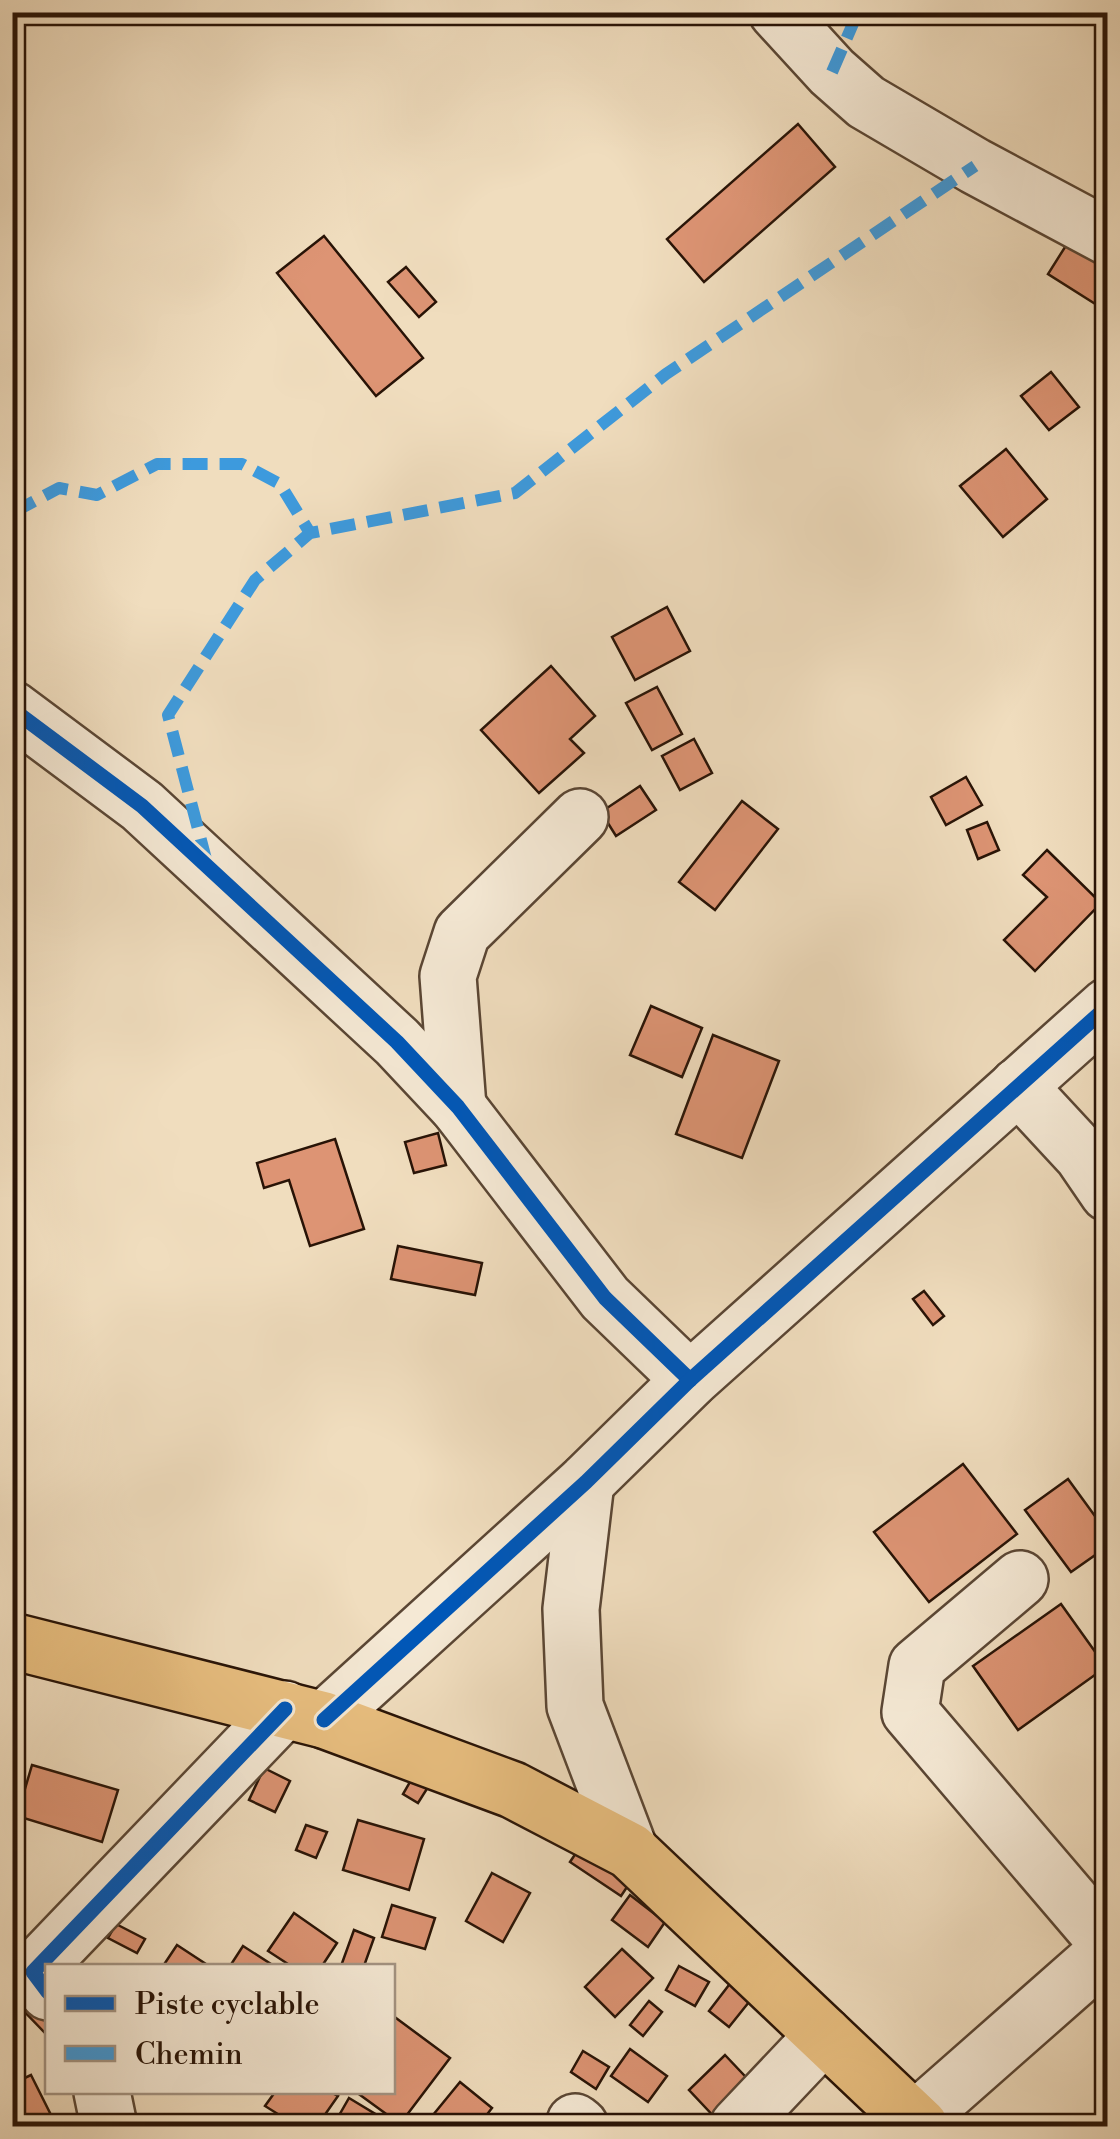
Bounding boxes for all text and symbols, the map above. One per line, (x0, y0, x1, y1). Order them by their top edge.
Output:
legend (45, 1964, 395, 2094)
text: Piste cyclable (135, 1986, 320, 2024)
text: Chemin (135, 2036, 243, 2074)

